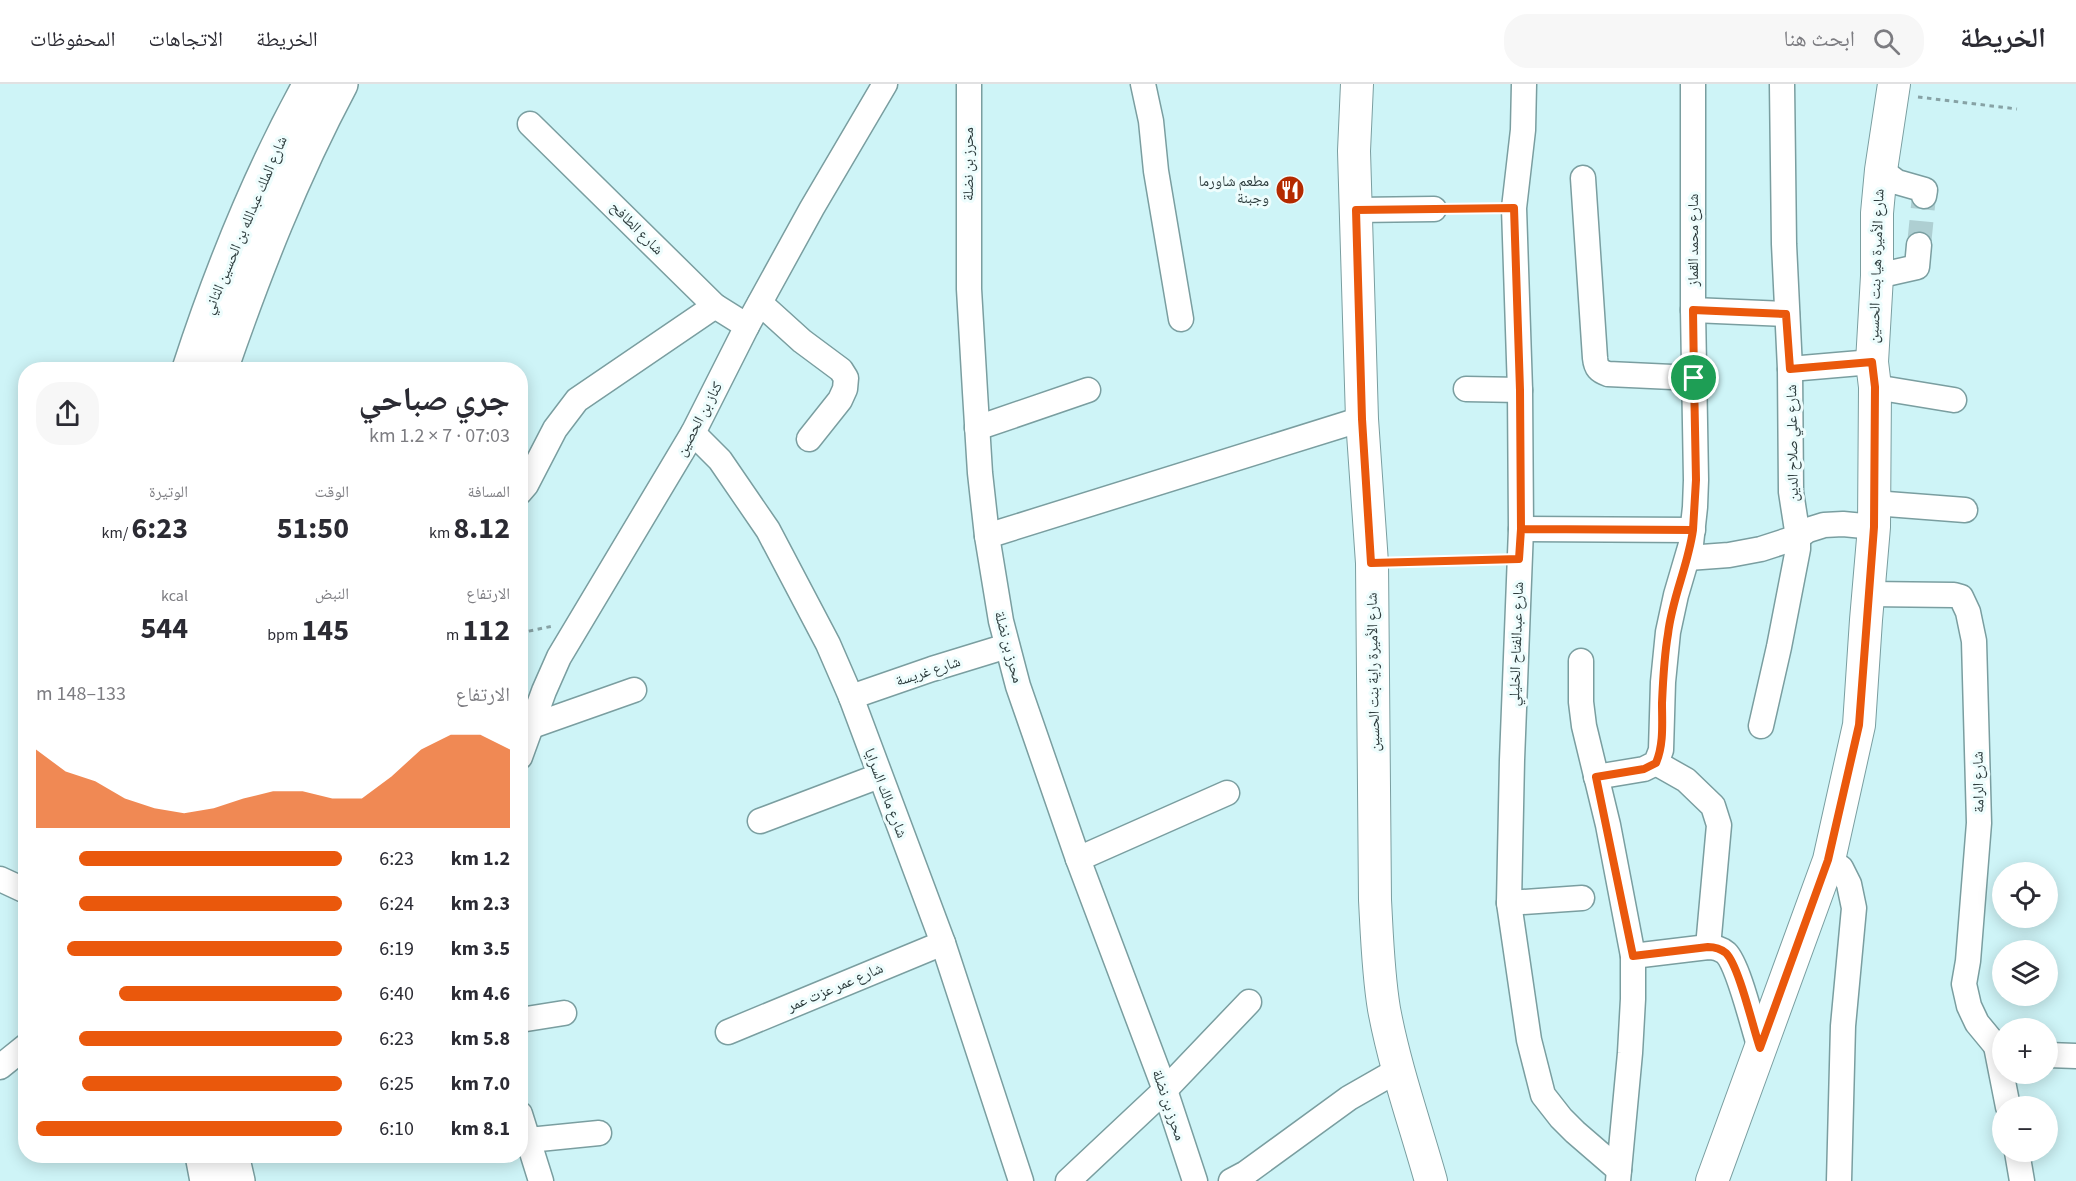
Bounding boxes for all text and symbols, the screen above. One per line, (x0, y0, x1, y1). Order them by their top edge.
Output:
search box (1504, 14, 1924, 68)
text: الخريطة (1960, 18, 2046, 58)
text: ابحث هنا (1784, 23, 1855, 55)
text: المحفوظات (30, 24, 115, 54)
text: الاتجاهات (148, 24, 223, 54)
text: الخريطة (256, 24, 318, 54)
icon: search (1870, 25, 1903, 58)
street label: محرز بن نضلة (958, 127, 979, 201)
street label: شارع الملك عبدالله بن الحسين الثاني (198, 133, 293, 318)
place label: مطعم شاورما وجبنة (1198, 171, 1269, 209)
restaurant icon: مطعم شاورما وجبنة (1274, 174, 1306, 206)
street label: شارع الأميرة هيا بنت الحسين (1863, 188, 1890, 344)
street label: شارع محمد القماز (1683, 193, 1704, 288)
street label: شارع الطافح (605, 197, 668, 260)
pin (1668, 352, 1719, 403)
icon: arrive (1677, 361, 1710, 394)
text: جري صباحي (358, 376, 510, 423)
street label: كناز بن الحصين (671, 378, 728, 460)
button: share (36, 382, 99, 445)
street label: شارع علي صلاح الدين (1781, 384, 1805, 502)
text: 07:03 · 7 × 1.2 km (369, 422, 510, 450)
text: الوتيرة (149, 481, 188, 503)
text: الوقت (315, 481, 349, 503)
text: المسافة (468, 481, 510, 503)
text: 6:23 (131, 507, 188, 550)
text: 51:50 (277, 507, 349, 550)
text: 8.12 (453, 507, 510, 550)
text: /km (101, 522, 131, 544)
text: km (429, 522, 453, 544)
street label: شارع عبدالفتاح الخليلي (1504, 581, 1530, 707)
text: النبض (315, 583, 349, 605)
text: الارتفاع (466, 583, 510, 605)
text: kcal (161, 585, 188, 607)
street label: شارع الأميرة راية بنت الحسين (1362, 592, 1385, 752)
text: 544 (140, 607, 188, 650)
text: 145 (301, 609, 349, 652)
text: 112 (462, 609, 510, 652)
street label: محرز بن نضلة (989, 609, 1028, 686)
text: bpm (267, 624, 301, 646)
text: m (446, 624, 462, 646)
street label: شارع غريسة (893, 651, 963, 692)
text: 133–148 m (36, 680, 126, 708)
text: الارتفاع (455, 681, 510, 709)
street label: شارع مالك السرايا (859, 745, 912, 841)
street label: شارع الرامة (1967, 751, 1990, 813)
text: 6:23 (379, 845, 414, 873)
text: 1.2 km (451, 845, 510, 873)
map controls (1992, 862, 2058, 1162)
button: locate (1992, 862, 2058, 928)
text: 6:24 (379, 890, 414, 918)
text: 2.3 km (451, 890, 510, 918)
text: 6:19 (379, 935, 414, 963)
text: 3.5 km (451, 935, 510, 963)
button: layers (1992, 940, 2058, 1006)
street label: شارع عمر عزت عمر (783, 958, 887, 1018)
text: 6:40 (379, 980, 414, 1008)
text: 4.6 km (451, 980, 510, 1008)
button: + (1992, 1018, 2058, 1084)
text: 6:23 (379, 1025, 414, 1053)
text: 5.8 km (451, 1025, 510, 1053)
street label: محرز بن نضلة (1147, 1067, 1191, 1144)
text: 6:25 (379, 1070, 414, 1098)
text: 7.0 km (451, 1070, 510, 1098)
button: − (1992, 1096, 2058, 1162)
text: 6:10 (379, 1115, 414, 1143)
text: 8.1 km (451, 1115, 510, 1143)

